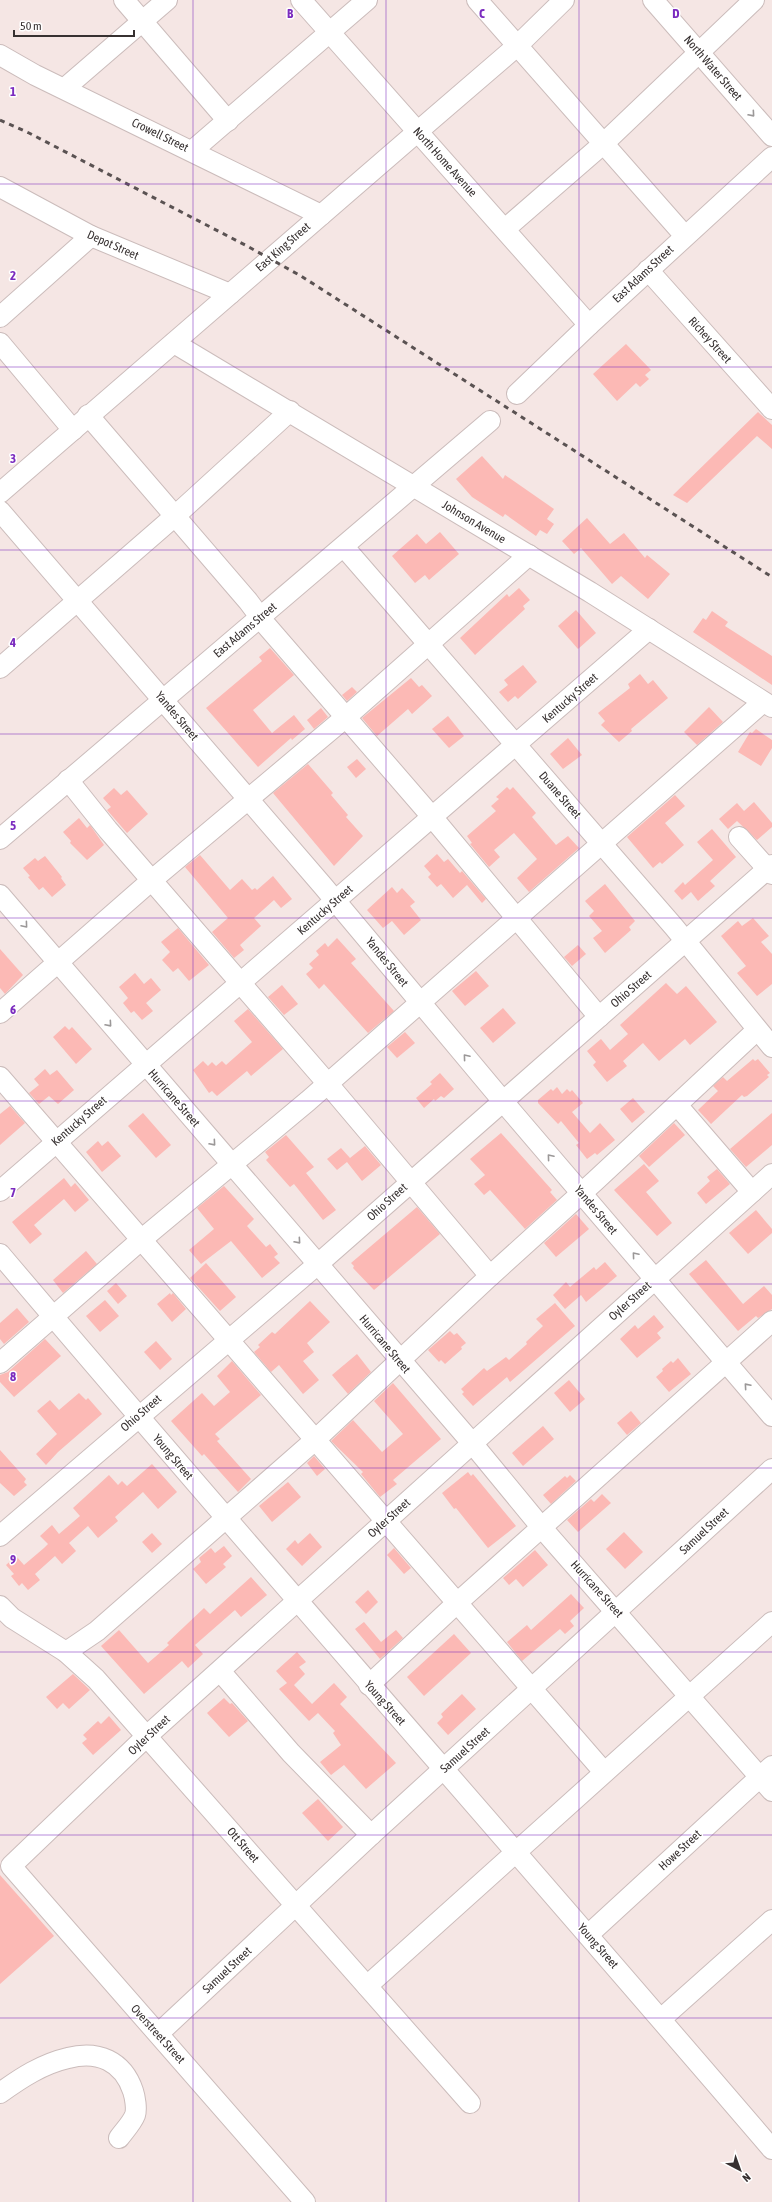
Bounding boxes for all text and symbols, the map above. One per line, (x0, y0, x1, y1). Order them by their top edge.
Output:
text: B (287, 6, 294, 21)
text: C (479, 6, 485, 21)
text: D (672, 6, 680, 21)
scale bar (14, 12, 134, 38)
text: 50 m (20, 19, 42, 33)
street label: North Water Street (681, 33, 745, 104)
text: 1 (10, 84, 16, 99)
one-way arrow (748, 109, 755, 116)
street label: Crowell Street (129, 115, 191, 155)
street label: North Home Avenue (410, 124, 480, 200)
street label: East King Street (253, 219, 314, 274)
street label: Depot Street (85, 227, 141, 263)
street label: East Adams Street (610, 242, 677, 306)
text: 2 (10, 268, 16, 283)
street label: Richey Street (686, 314, 735, 366)
text: 3 (10, 451, 16, 466)
street label: Johnson Avenue (440, 498, 508, 546)
street label: East Adams Street (211, 599, 280, 660)
text: 4 (9, 635, 16, 650)
street label: Kentucky Street (539, 670, 601, 726)
street label: Yandes Street (153, 689, 202, 744)
street label: Duane Street (536, 769, 584, 822)
text: 5 (10, 818, 16, 833)
street label: Kentucky Street (294, 882, 356, 938)
one-way arrow (20, 921, 27, 928)
street label: Yandes Street (363, 935, 411, 990)
street label: Ohio Street (608, 967, 655, 1010)
text: 6 (10, 1002, 16, 1017)
one-way arrow (105, 1019, 112, 1027)
one-way arrow (464, 1055, 471, 1062)
street label: Hurricane Street (145, 1066, 203, 1130)
street label: Kentucky Street (48, 1093, 110, 1149)
one-way arrow (208, 1139, 215, 1146)
one-way arrow (548, 1154, 555, 1161)
street label: Ohio Street (364, 1180, 410, 1224)
street label: Yandes Street (572, 1183, 621, 1238)
text: 7 (10, 1185, 16, 1200)
one-way arrow (294, 1237, 301, 1244)
one-way arrow (632, 1253, 639, 1260)
street label: Oyler Street (606, 1278, 654, 1324)
street label: Hurricane Street (357, 1312, 414, 1376)
text: 8 (10, 1369, 16, 1384)
one-way arrow (744, 1383, 751, 1391)
street label: Ohio Street (118, 1391, 165, 1434)
street label: Young Street (150, 1431, 196, 1483)
street label: Oyler Street (365, 1495, 413, 1541)
street label: Samuel Street (677, 1504, 732, 1557)
text: 9 (10, 1552, 16, 1567)
street label: Hurricane Street (568, 1558, 627, 1621)
street label: Young Street (361, 1678, 409, 1729)
street label: Oyler Street (125, 1712, 173, 1758)
street label: Samuel Street (437, 1724, 493, 1776)
street label: Ott Street (224, 1825, 262, 1866)
street label: Howe Street (656, 1826, 705, 1873)
street label: Young Street (575, 1921, 622, 1972)
street label: Samuel Street (200, 1943, 255, 1996)
street label: Overstreet Street (128, 2002, 188, 2067)
north arrow (720, 2150, 760, 2190)
text: N (740, 2171, 753, 2184)

